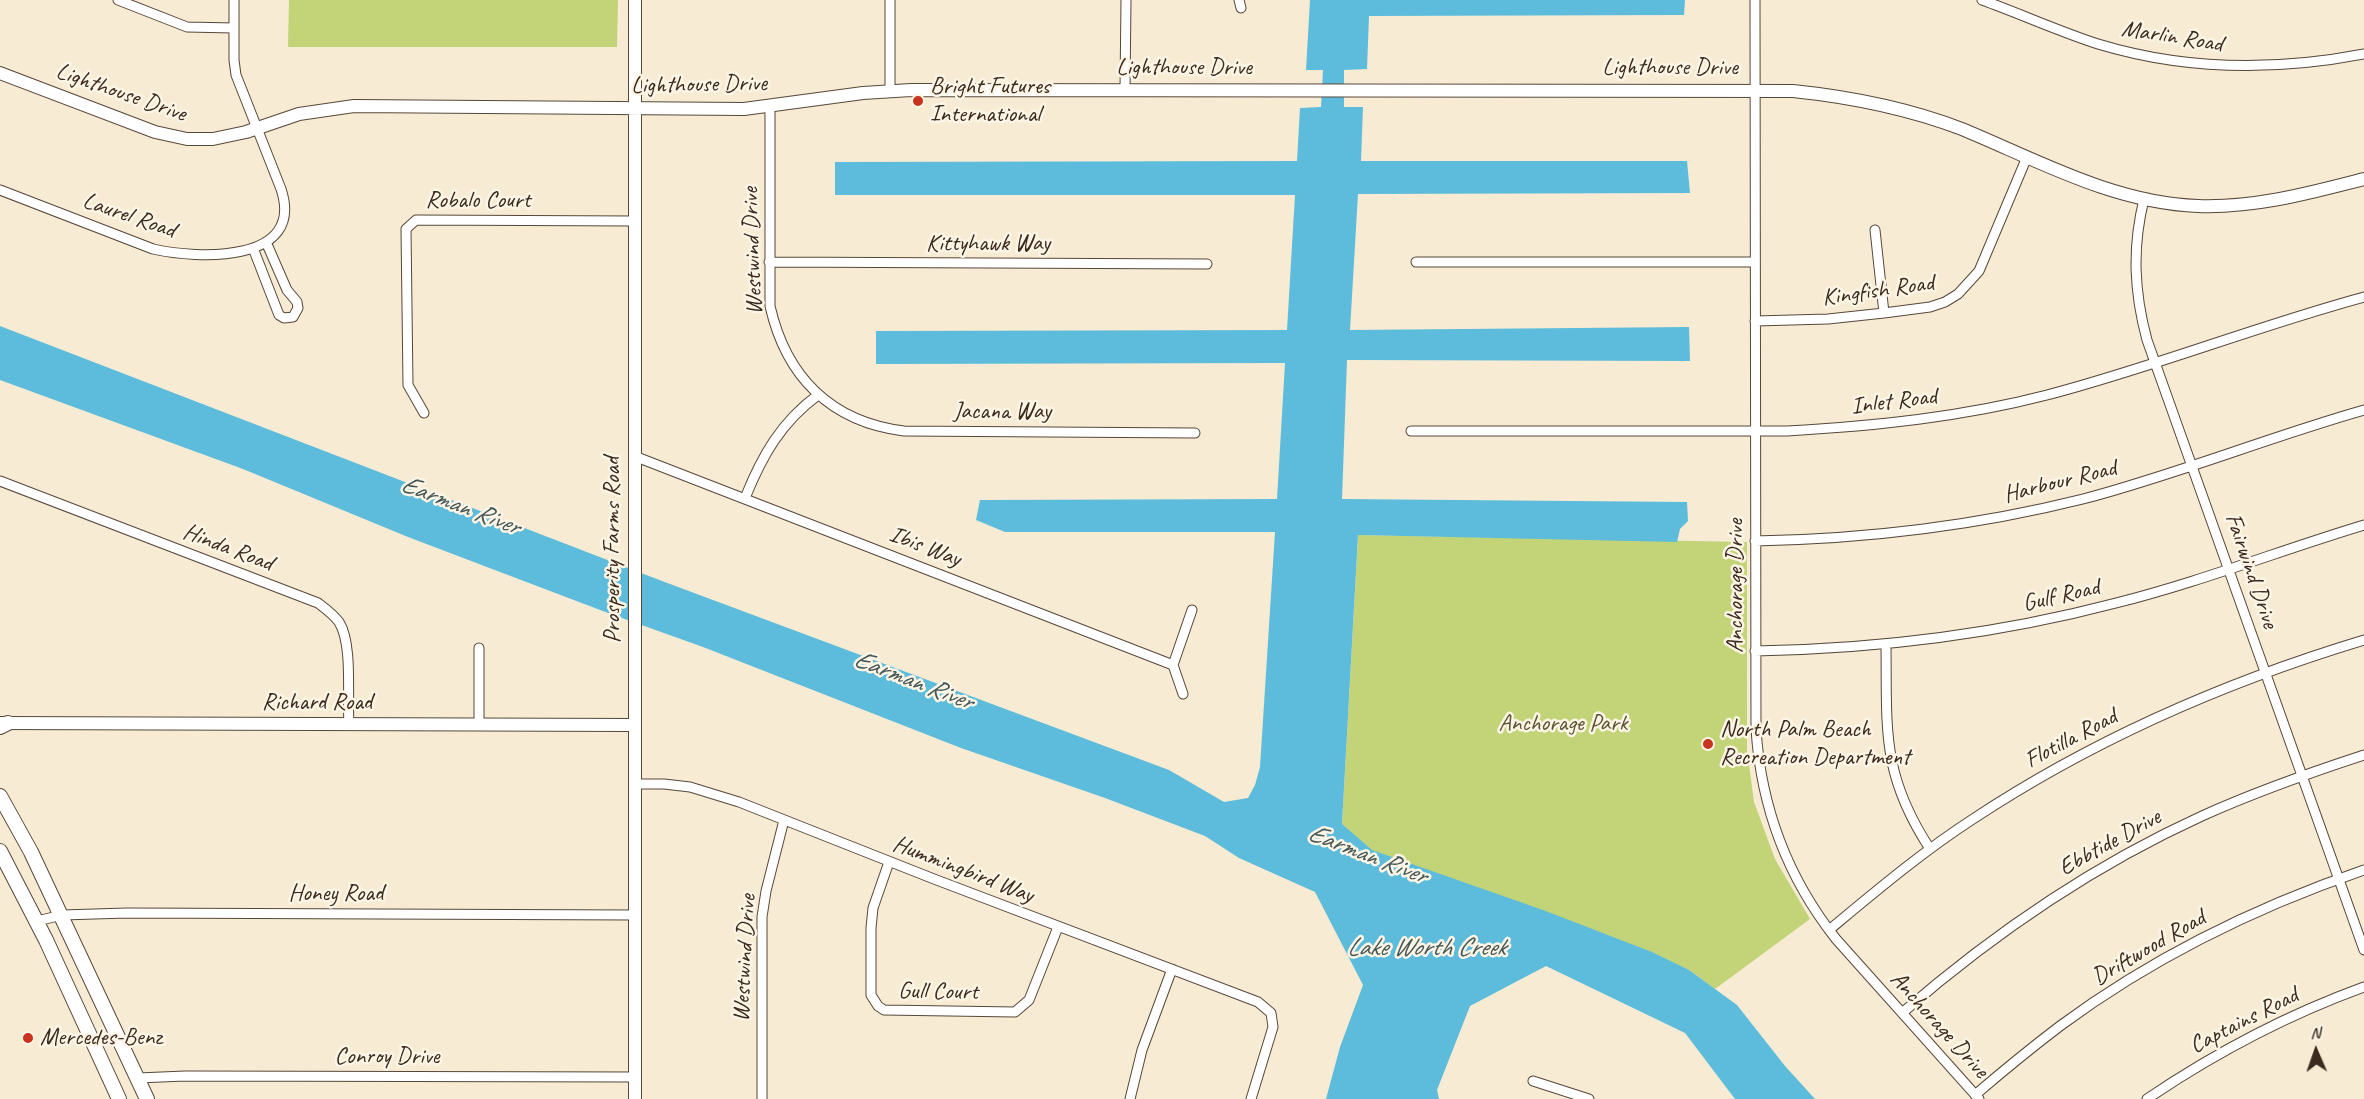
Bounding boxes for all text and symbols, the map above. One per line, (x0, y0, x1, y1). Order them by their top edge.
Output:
street label: Marlin Road (2120, 15, 2224, 59)
street label: Lighthouse Drive (1116, 54, 1252, 82)
street label: Lighthouse Drive (1602, 54, 1738, 82)
street label: Lighthouse Drive (52, 57, 190, 129)
street label: Lighthouse Drive (631, 69, 767, 101)
place label: Bright Futures International (930, 73, 1050, 129)
marker: Bright Futures International (911, 94, 925, 108)
street label: Laurel Road (79, 187, 179, 245)
street label: Robalo Court (426, 187, 530, 215)
street label: Westwind Drive (736, 187, 770, 315)
street label: Kittyhawk Way (926, 230, 1050, 258)
street label: Kingfish Road (1820, 269, 1936, 313)
street label: Inlet Road (1850, 382, 1938, 422)
street label: Jacana Way (953, 398, 1051, 426)
street label: Harbour Road (2001, 454, 2119, 510)
street label: Prosperity Farms Road (599, 457, 627, 643)
water label: Earman River (396, 469, 524, 543)
street label: Fairwind Drive (2218, 510, 2284, 632)
street label: Hinda Road (179, 518, 277, 578)
street label: Anchorage Drive (1722, 519, 1750, 653)
street label: Ibis Way (885, 520, 965, 574)
street label: Gulf Road (2020, 573, 2102, 619)
water label: Earman River (849, 644, 977, 718)
street label: Richard Road (262, 689, 372, 717)
street label: Flotilla Road (2020, 703, 2122, 775)
park label: Anchorage Park (1499, 710, 1627, 738)
place label: North Palm Beach Recreation Department (1720, 716, 1910, 772)
marker: North Palm Beach Recreation Department (1701, 737, 1715, 751)
street label: Ebbtide Drive (2054, 803, 2166, 883)
water label: Earman River (1303, 818, 1431, 892)
street label: Hummingbird Way (888, 830, 1038, 910)
street label: Honey Road (289, 880, 383, 908)
street label: Westwind Drive (727, 894, 763, 1022)
street label: Driftwood Road (2087, 904, 2211, 992)
water label: Lake Worth Creek (1347, 932, 1505, 964)
street label: Anchorage Drive (1884, 966, 1994, 1084)
street label: Gull Court (898, 977, 978, 1007)
street label: Captains Road (2185, 981, 2303, 1061)
north arrow (2286, 1021, 2346, 1081)
text: N (2310, 1023, 2321, 1043)
place label: Mercedes-Benz (40, 1024, 162, 1052)
marker: Mercedes-Benz (21, 1031, 35, 1045)
street label: Conroy Drive (335, 1043, 439, 1071)

